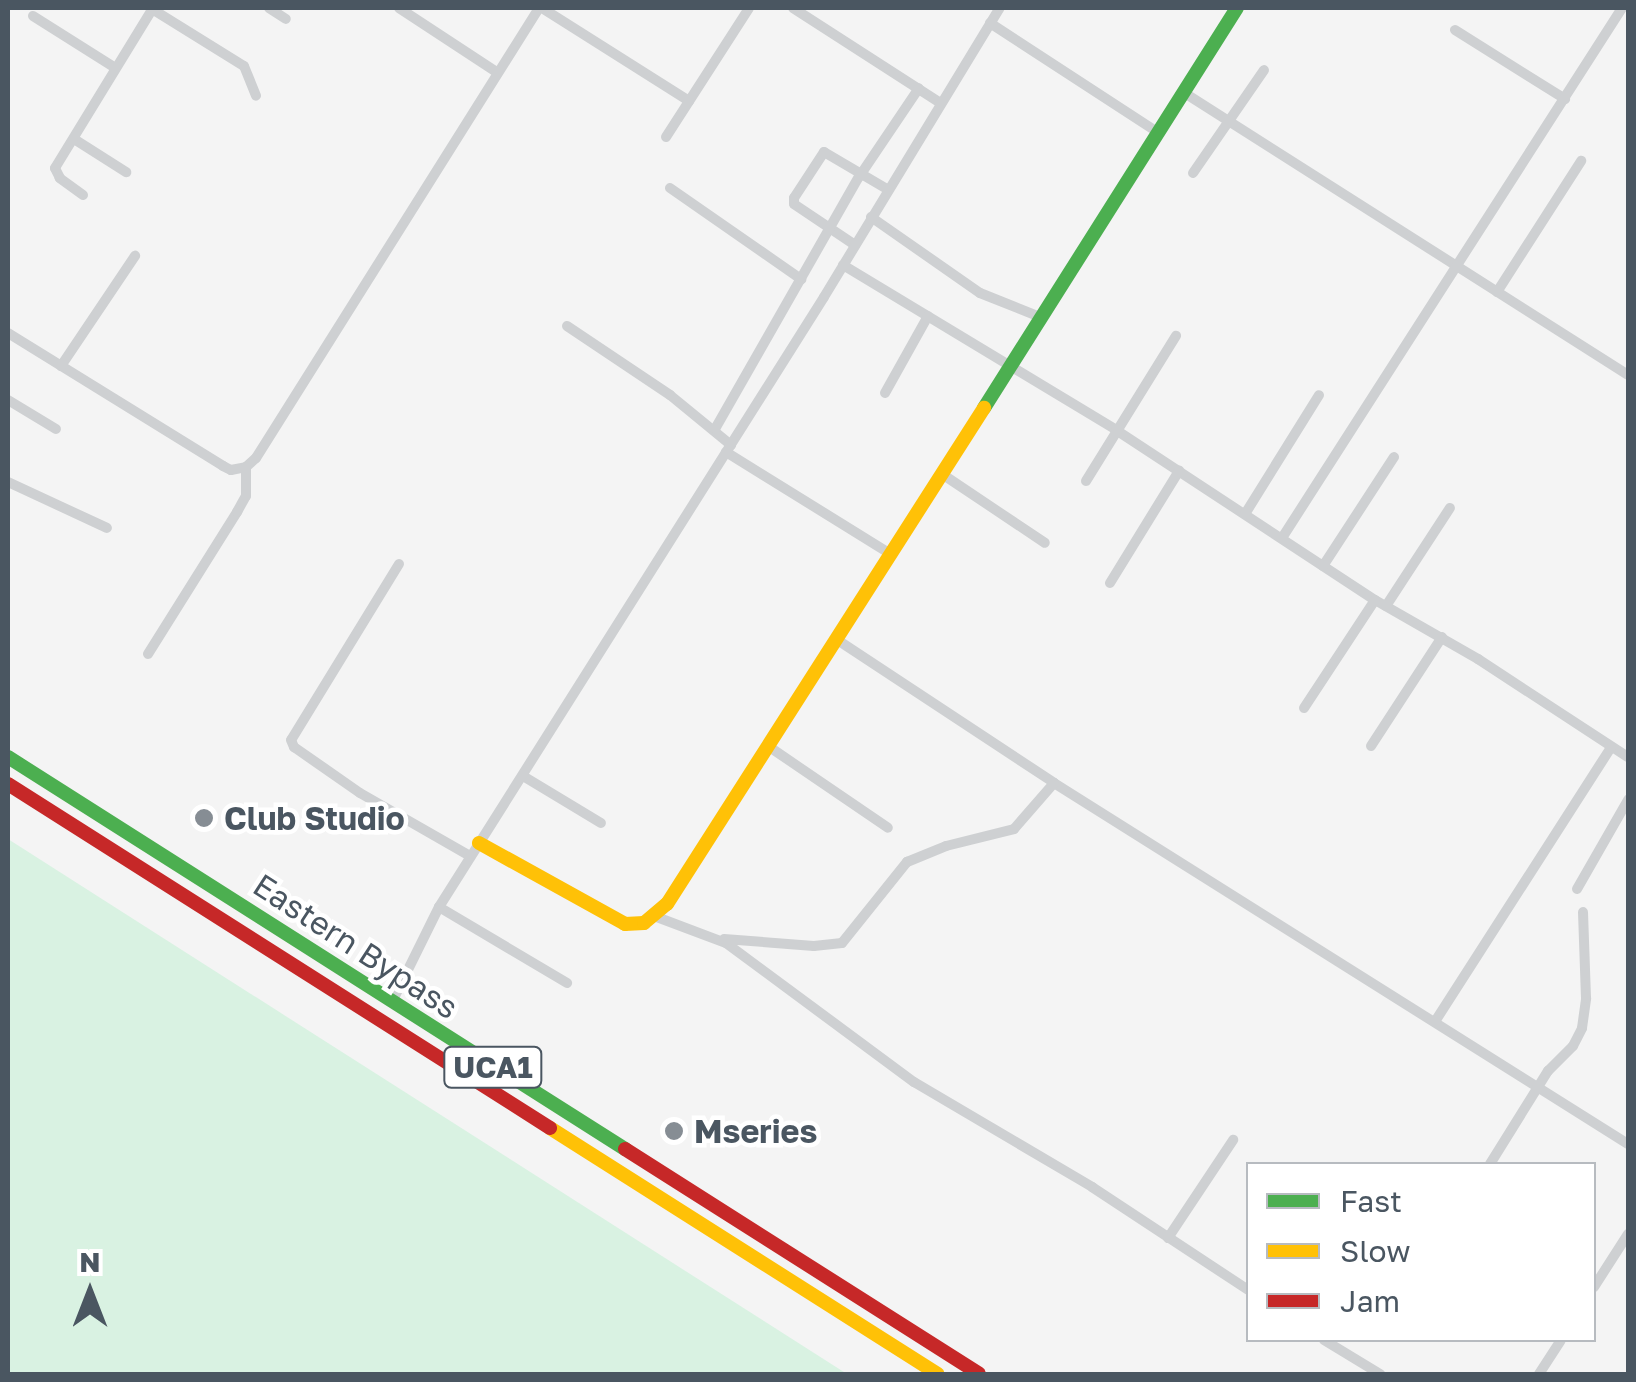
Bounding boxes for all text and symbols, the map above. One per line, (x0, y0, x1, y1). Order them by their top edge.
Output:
place label: Club Studio (224, 799, 405, 837)
marker: Club Studio (193, 807, 215, 829)
street label: Eastern Bypass (246, 865, 466, 1027)
road number: UCA1 (443, 1042, 543, 1092)
place label: Mseries (694, 1112, 817, 1150)
marker: Mseries (663, 1120, 685, 1142)
legend (1246, 1162, 1596, 1342)
text: Fast (1340, 1183, 1402, 1219)
text: Slow (1340, 1233, 1411, 1269)
north arrow (40, 1242, 140, 1342)
text: N (79, 1245, 101, 1278)
text: Jam (1340, 1283, 1400, 1319)

